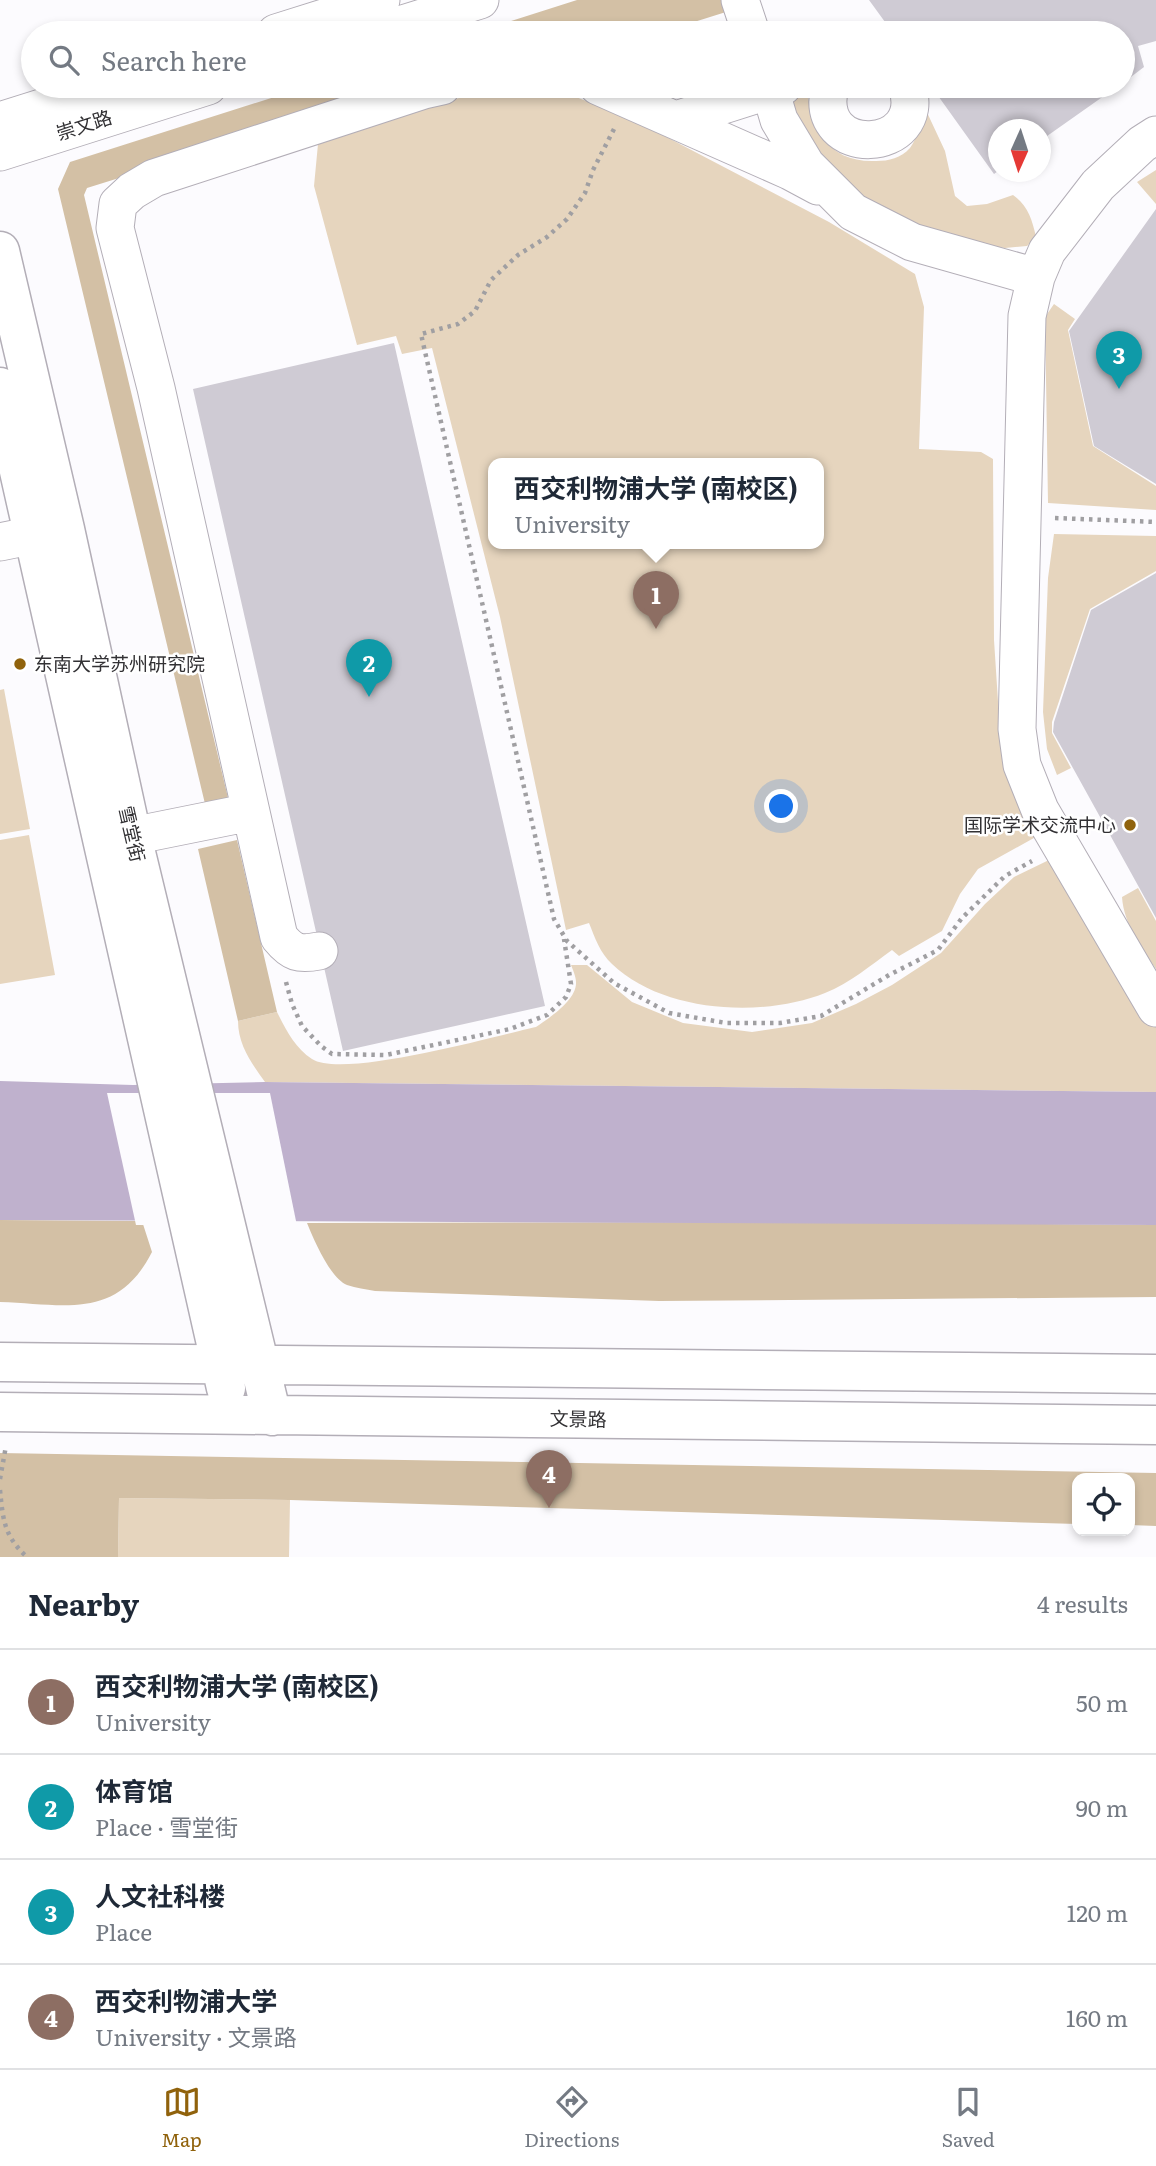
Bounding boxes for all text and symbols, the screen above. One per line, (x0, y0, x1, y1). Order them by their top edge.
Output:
search box (21, 21, 1135, 98)
text: Search here (101, 40, 247, 79)
icon: search (45, 41, 83, 79)
street label: 崇文路 (52, 102, 115, 146)
north arrow (988, 119, 1051, 182)
pin: 3 (1096, 331, 1142, 389)
popup (488, 458, 824, 549)
text: 西交利物浦大学 (南校区) (514, 467, 798, 506)
text: University (514, 506, 630, 540)
pin: 1 (633, 571, 679, 629)
pin: 2 (346, 639, 392, 697)
place label: 东南大学苏州研究院 (34, 649, 205, 677)
marker: 东南大学苏州研究院 (12, 656, 28, 672)
your location (764, 789, 798, 823)
street label: 雪堂街 (113, 803, 153, 865)
place label: 国际学术交流中心 (964, 810, 1116, 838)
marker: 国际学术交流中心 (1122, 817, 1138, 833)
street label: 文景路 (549, 1404, 607, 1432)
pin: 4 (526, 1450, 572, 1508)
map controls (1072, 1473, 1135, 1536)
button: locate (1072, 1473, 1135, 1536)
text: Nearby (28, 1581, 139, 1625)
text: 4 results (1037, 1586, 1128, 1620)
text: 西交利物浦大学 (南校区) (95, 1665, 379, 1704)
text: 1 (46, 1685, 56, 1719)
text: 50 m (1076, 1685, 1128, 1719)
text: University (95, 1704, 211, 1738)
text: 体育馆 (95, 1770, 173, 1809)
text: 2 (45, 1790, 57, 1824)
text: 90 m (1076, 1790, 1128, 1824)
text: Place · 雪堂街 (95, 1809, 238, 1843)
text: 人文社科楼 (95, 1875, 225, 1914)
text: 3 (45, 1895, 57, 1929)
text: 120 m (1067, 1895, 1128, 1929)
text: Place (95, 1914, 152, 1948)
text: 西交利物浦大学 (95, 1980, 277, 2019)
text: 4 (44, 2000, 58, 2034)
text: 160 m (1066, 2000, 1128, 2034)
text: University · 文景路 (95, 2019, 297, 2053)
tab: Map (161, 2083, 202, 2153)
tab: Directions (524, 2083, 619, 2153)
tab: Saved (942, 2083, 995, 2153)

